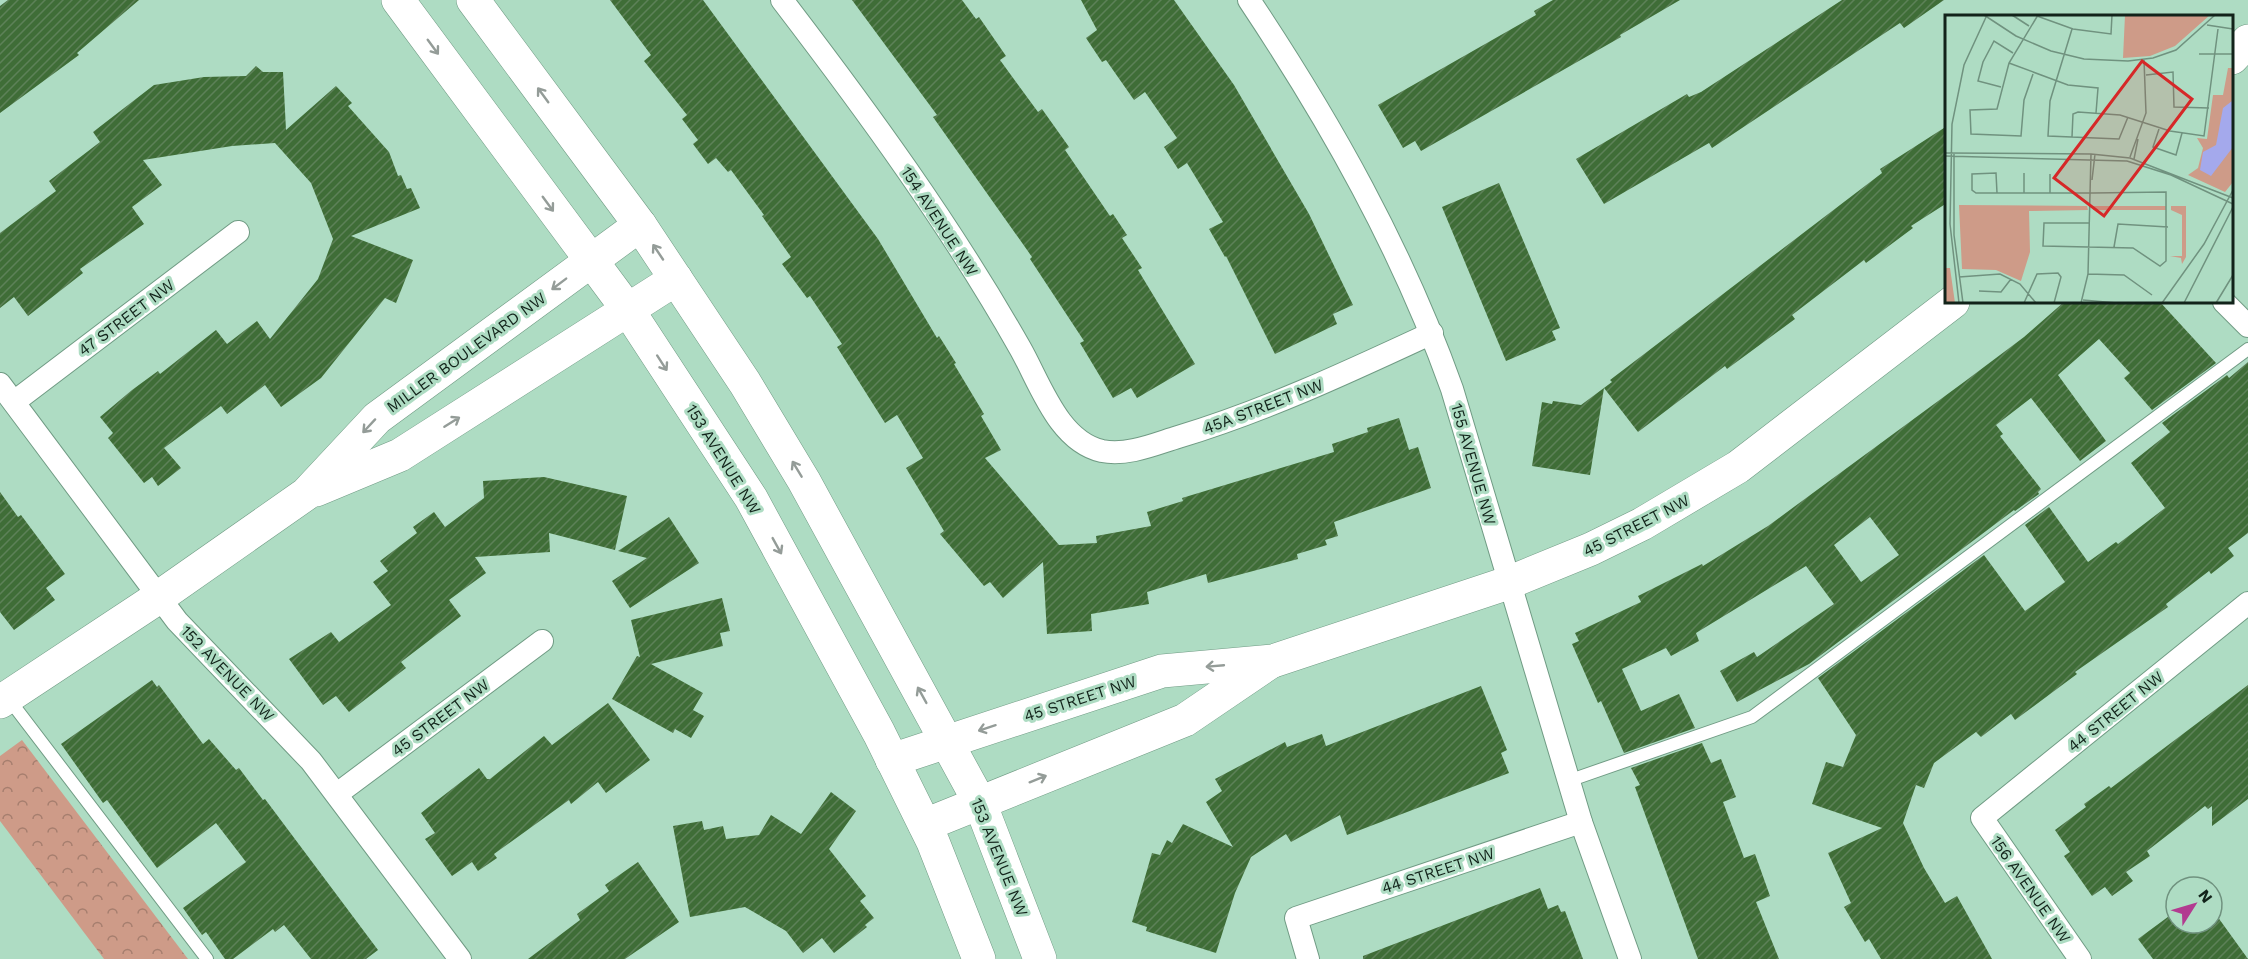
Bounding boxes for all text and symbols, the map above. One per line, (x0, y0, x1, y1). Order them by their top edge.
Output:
inset map (1945, 15, 2233, 303)
one-way arrow (427, 39, 439, 55)
one-way arrow (537, 87, 550, 103)
street label: 154 AVENUE NW (897, 163, 982, 279)
one-way arrow (542, 196, 555, 212)
one-way arrow (652, 244, 664, 261)
street label: 47 STREET NW (75, 275, 178, 360)
one-way arrow (551, 278, 567, 290)
street label: MILLER BOULEVARD NW (383, 288, 550, 417)
one-way arrow (656, 354, 668, 370)
street label: 45A STREET NW (1201, 375, 1326, 438)
street label: 153 AVENUE NW (682, 401, 765, 518)
street label: 155 AVENUE NW (1447, 401, 1500, 527)
one-way arrow (443, 416, 460, 428)
one-way arrow (362, 419, 377, 434)
one-way arrow (791, 461, 803, 478)
street label: 45 STREET NW (1580, 490, 1693, 560)
one-way arrow (772, 536, 783, 554)
street label: 152 AVENUE NW (177, 622, 278, 725)
one-way arrow (1206, 661, 1226, 672)
street label: 44 STREET NW (2064, 667, 2167, 756)
street label: 45 STREET NW (1022, 671, 1139, 726)
street label: 45 STREET NW (388, 675, 493, 760)
one-way arrow (916, 687, 928, 704)
one-way arrow (978, 723, 997, 734)
one-way arrow (1028, 773, 1046, 784)
street label: 153 AVENUE NW (967, 795, 1032, 919)
street label: 156 AVENUE NW (1987, 832, 2075, 946)
street label: 44 STREET NW (1379, 843, 1497, 898)
north arrow (2164, 875, 2224, 935)
text: N (2194, 886, 2217, 907)

